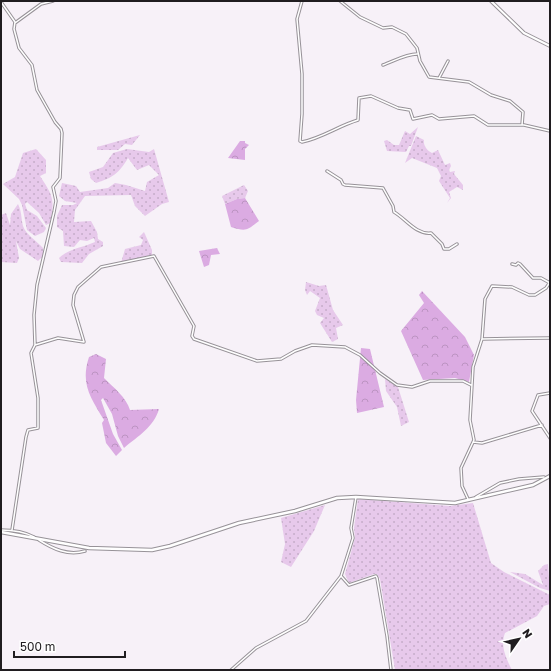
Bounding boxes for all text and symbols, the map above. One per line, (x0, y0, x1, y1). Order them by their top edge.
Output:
north arrow (499, 619, 539, 659)
text: N (520, 626, 535, 640)
scale bar (14, 633, 125, 659)
text: 500 m (20, 639, 55, 654)

